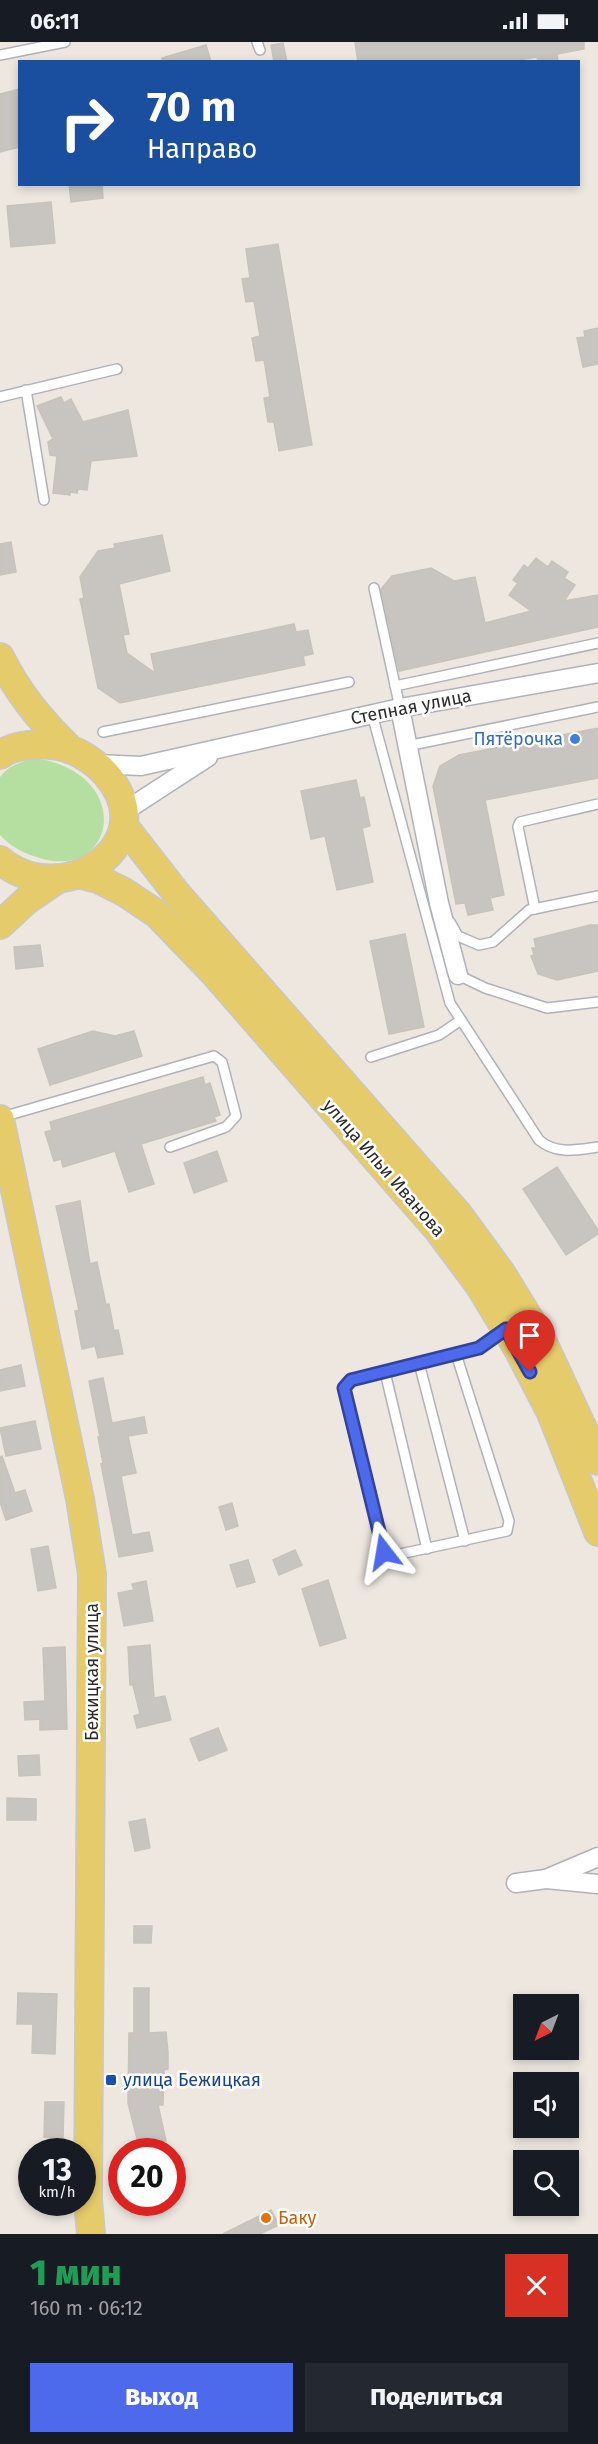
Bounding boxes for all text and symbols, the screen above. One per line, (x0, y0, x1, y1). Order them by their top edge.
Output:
text: 06:11 (30, 8, 80, 35)
text: 70 m (147, 82, 236, 132)
icon: right (48, 84, 126, 162)
text: Направо (147, 133, 257, 165)
street label: Степная улица (349, 685, 473, 729)
place label: Пятёрочка (473, 728, 563, 750)
marker: Пятёрочка (568, 732, 582, 746)
street label: улица Ильи Иванова (318, 1095, 450, 1241)
pin (504, 1310, 555, 1372)
icon: arrive (513, 1319, 546, 1352)
position arrow (352, 1520, 416, 1584)
street label: Бежицкая улица (81, 1603, 103, 1741)
north arrow (513, 1994, 579, 2060)
map controls (513, 1994, 579, 2216)
place label: улица Бежицкая (123, 2069, 261, 2091)
button: sound (513, 2072, 579, 2138)
marker: улица Бежицкая (104, 2073, 118, 2087)
speed limit sign: 20 (108, 2138, 186, 2216)
button: search (513, 2150, 579, 2216)
text: 13 (42, 2152, 72, 2188)
text: km/h (38, 2183, 76, 2201)
place label: Баку (278, 2207, 317, 2229)
marker: Баку (259, 2211, 273, 2225)
text: 1 мин (30, 2251, 122, 2295)
button: close (505, 2254, 568, 2317)
text: 160 m · 06:12 (30, 2296, 143, 2320)
button: Выход (30, 2363, 293, 2432)
button: Поделиться (305, 2363, 568, 2432)

